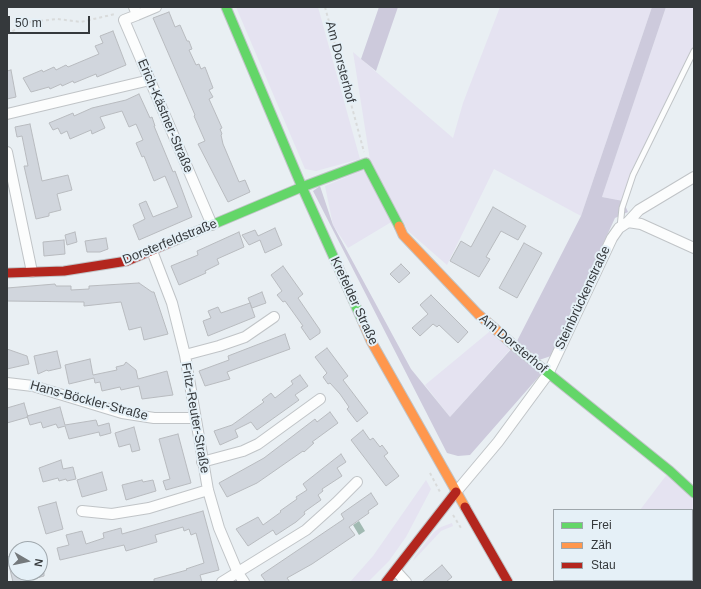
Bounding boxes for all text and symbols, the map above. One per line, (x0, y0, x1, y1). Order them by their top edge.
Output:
scale bar (10, 8, 92, 34)
text: 50 m (15, 16, 42, 30)
street label: Am Dorsterhof (322, 20, 358, 104)
street label: Erich-Kästner-Straße (134, 57, 196, 175)
street label: Dorsterfeldstraße (121, 216, 219, 268)
street label: Steinbrückenstraße (552, 244, 614, 352)
street label: Krefelder Straße (327, 254, 381, 348)
street label: Am Dorsterhof (476, 311, 550, 377)
street label: Fritz-Reuter-Straße (178, 362, 212, 474)
street label: Hans-Böckler-Straße (28, 378, 150, 424)
legend (553, 509, 693, 581)
text: Frei (591, 518, 612, 532)
text: Zäh (591, 538, 612, 552)
north arrow (8, 541, 48, 581)
text: N (32, 558, 45, 568)
text: Stau (591, 558, 616, 572)

